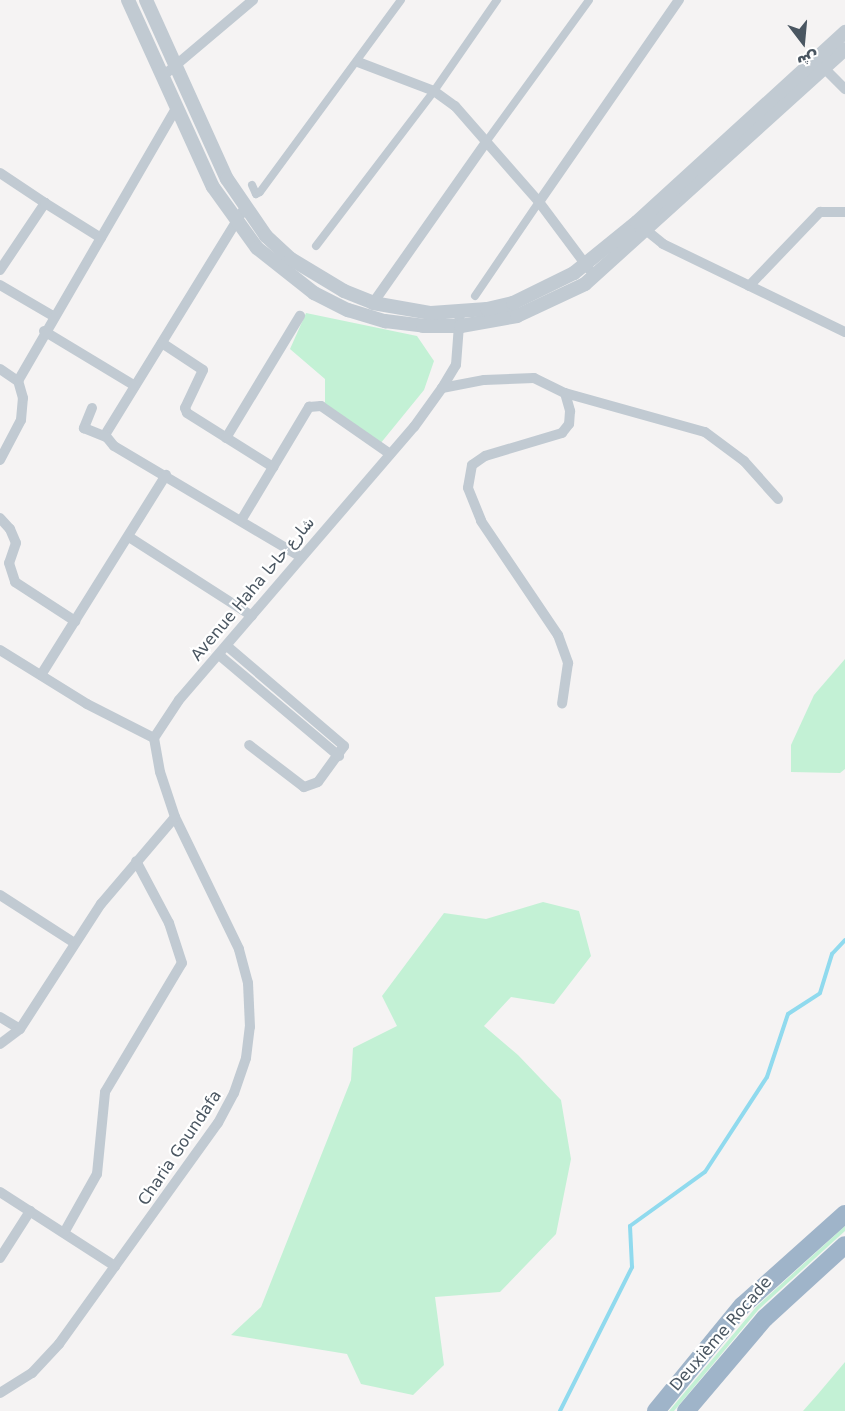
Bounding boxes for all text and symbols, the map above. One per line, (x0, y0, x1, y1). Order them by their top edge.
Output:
north arrow (773, 12, 833, 72)
text: ش (795, 48, 821, 72)
street label: Avenue Haha شارع حاحا (187, 513, 319, 665)
street label: Charia Goundafa (134, 1087, 226, 1209)
street label: Deuxième Rocade (666, 1273, 776, 1395)

